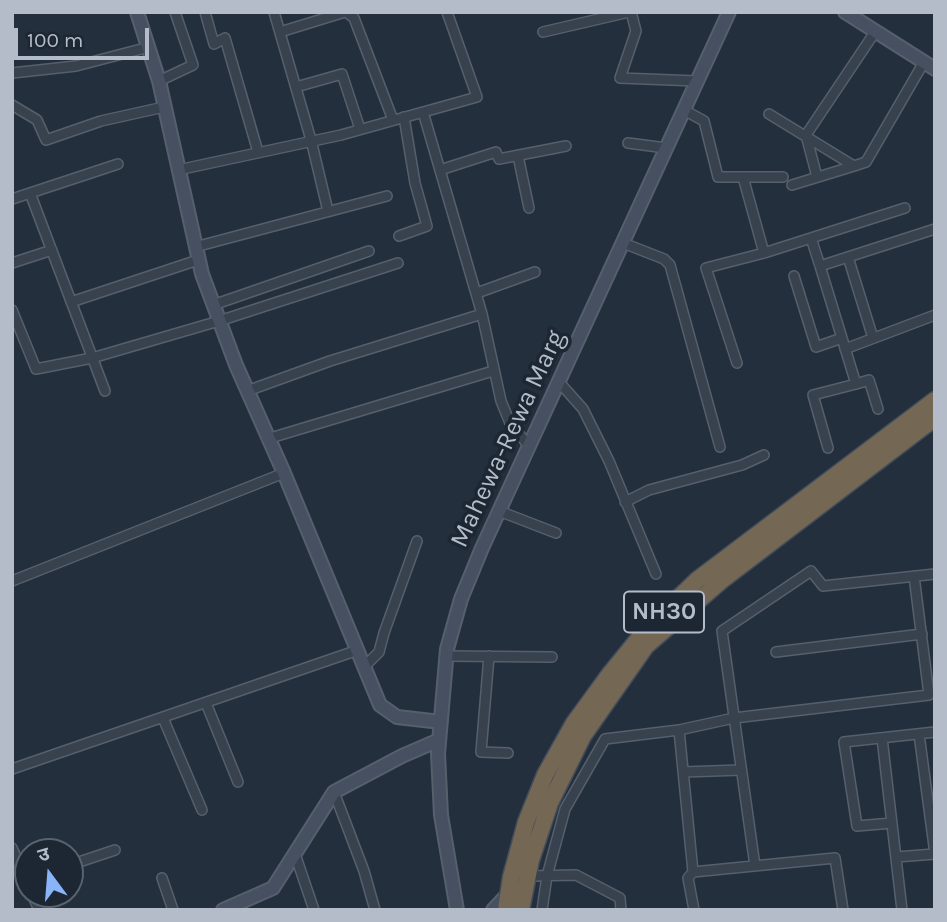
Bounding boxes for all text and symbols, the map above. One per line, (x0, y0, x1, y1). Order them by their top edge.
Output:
scale bar (18, 14, 152, 58)
text: 100 m (27, 28, 84, 52)
street label: Mahewa-Rewa Marg (444, 325, 572, 553)
road number: NH30 (624, 592, 704, 632)
north arrow (14, 838, 84, 908)
text: उ (35, 843, 52, 867)

